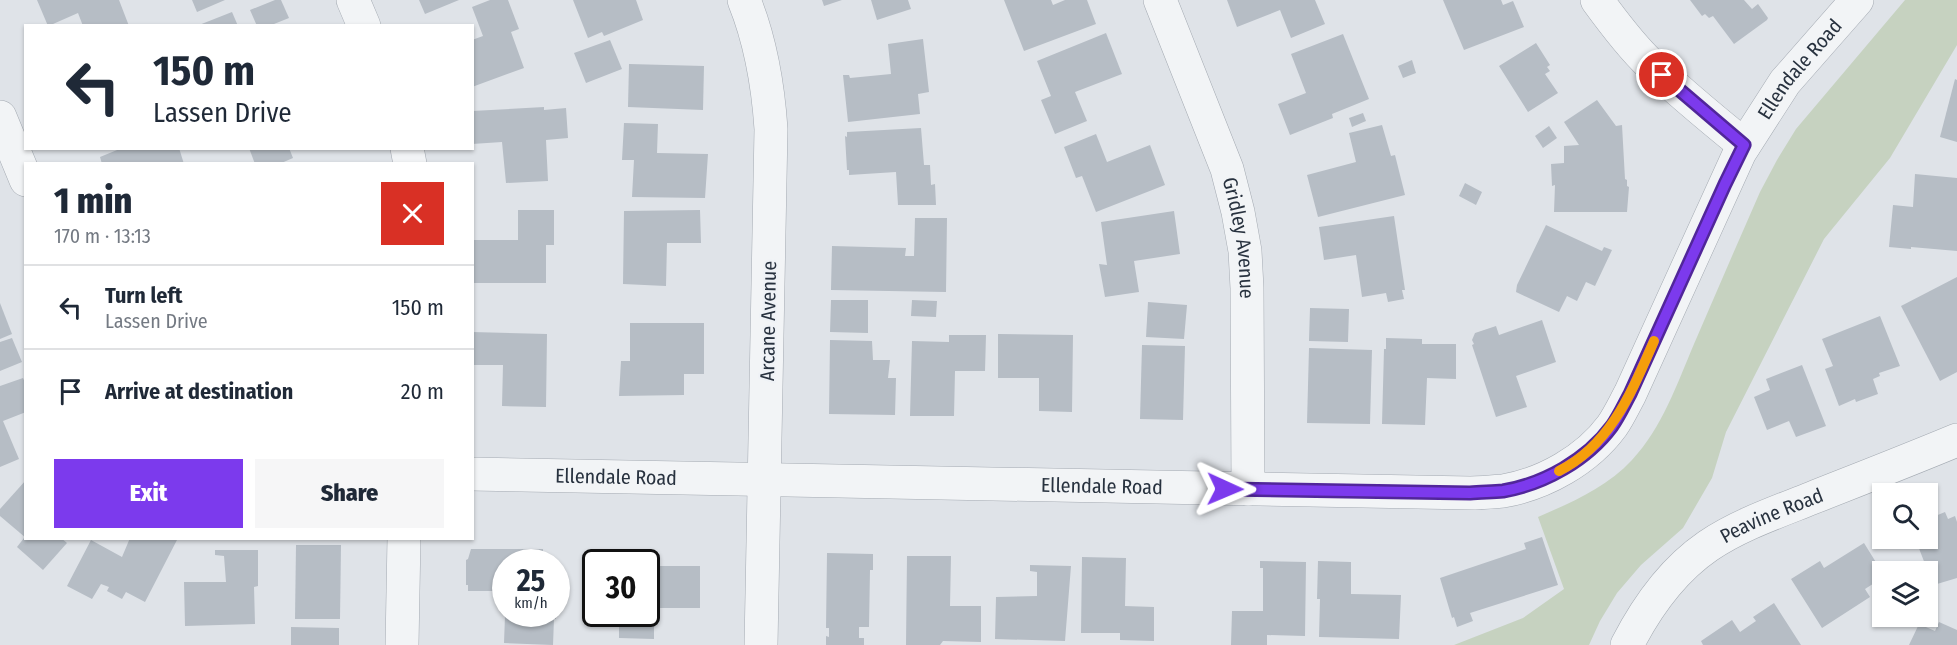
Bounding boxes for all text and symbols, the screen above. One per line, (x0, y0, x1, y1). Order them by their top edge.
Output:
street label: Ellendale Road (1752, 14, 1847, 124)
text: 150 m (153, 46, 255, 96)
icon: left (54, 48, 132, 126)
pin (1636, 49, 1687, 100)
icon: arrive (1645, 58, 1678, 91)
text: Lassen Drive (153, 97, 292, 129)
street label: Gridley Avenue (1218, 174, 1259, 299)
text: 1 min (54, 179, 132, 223)
button: close (381, 182, 444, 245)
text: 170 m · 13:13 (54, 224, 151, 248)
street label: Arcane Avenue (755, 261, 781, 381)
text: Turn left (105, 282, 183, 309)
icon: left (54, 291, 87, 324)
text: 150 m (392, 294, 444, 321)
text: Lassen Drive (105, 309, 208, 333)
icon: arrive (54, 375, 87, 408)
text: Arrive at destination (105, 378, 293, 405)
text: 20 m (401, 378, 444, 405)
position arrow (1193, 457, 1257, 521)
button: Exit (54, 459, 243, 528)
button: Share (255, 459, 444, 528)
street label: Ellendale Road (555, 464, 677, 490)
street label: Ellendale Road (1041, 473, 1163, 499)
street label: Peavine Road (1716, 483, 1827, 548)
map controls (1872, 483, 1938, 627)
button: search (1872, 483, 1938, 549)
speed limit sign: 30 (582, 549, 660, 627)
button: layers (1872, 561, 1938, 627)
text: 25 (517, 563, 545, 599)
text: km/h (514, 594, 548, 612)

